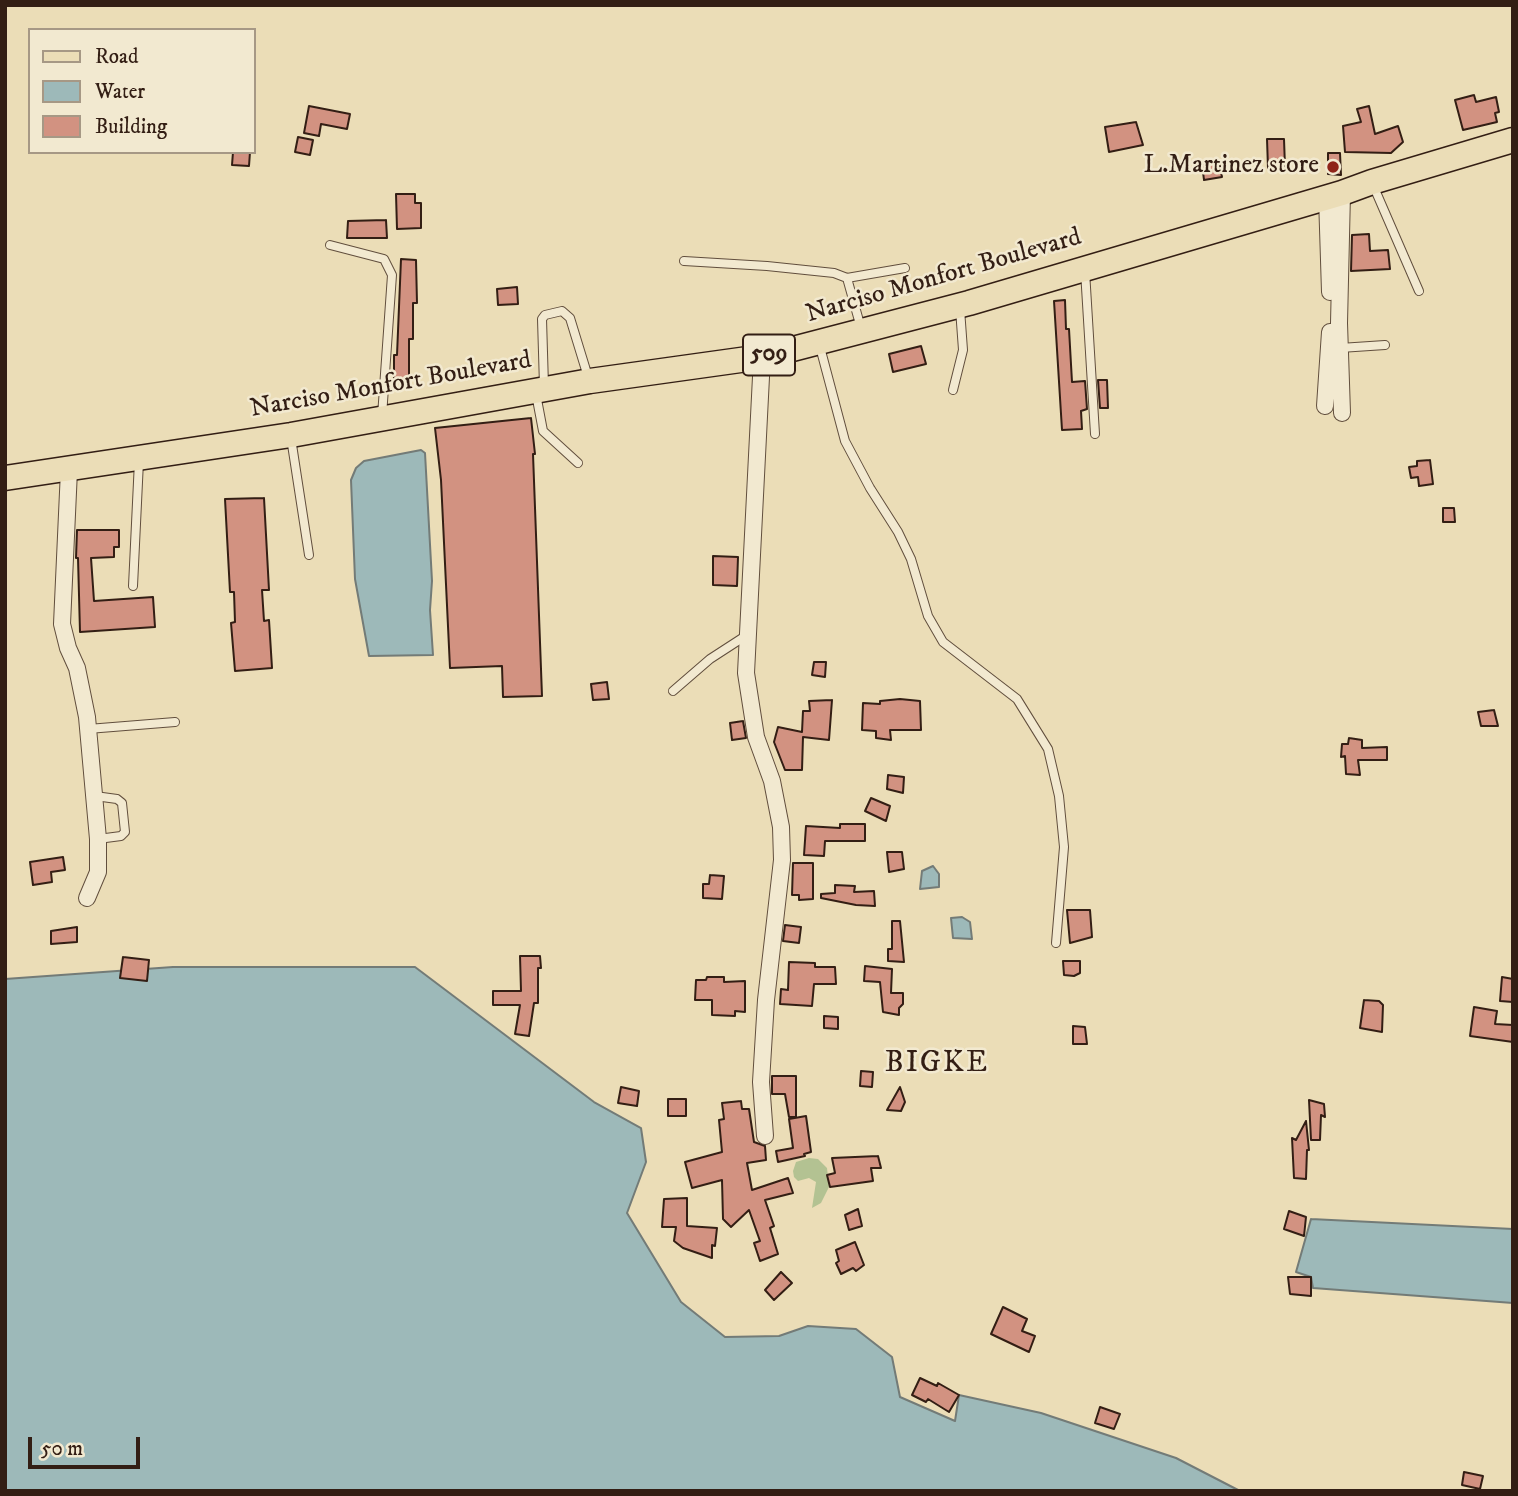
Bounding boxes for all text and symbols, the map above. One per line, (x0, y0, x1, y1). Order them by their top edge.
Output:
legend (28, 28, 256, 154)
text: Road (95, 44, 139, 70)
text: Water (95, 79, 145, 105)
text: Building (95, 114, 167, 140)
place label: L.Martinez store (1143, 151, 1319, 183)
marker: L.Martinez store (1325, 159, 1341, 175)
street label: Narciso Monfort Boulevard (803, 223, 1085, 331)
road number: 509 (743, 334, 795, 376)
street label: Narciso Monfort Boulevard (248, 346, 534, 426)
district label: BIGKE (885, 1047, 989, 1083)
scale bar (32, 1422, 144, 1466)
text: 50 m (41, 1436, 83, 1462)

